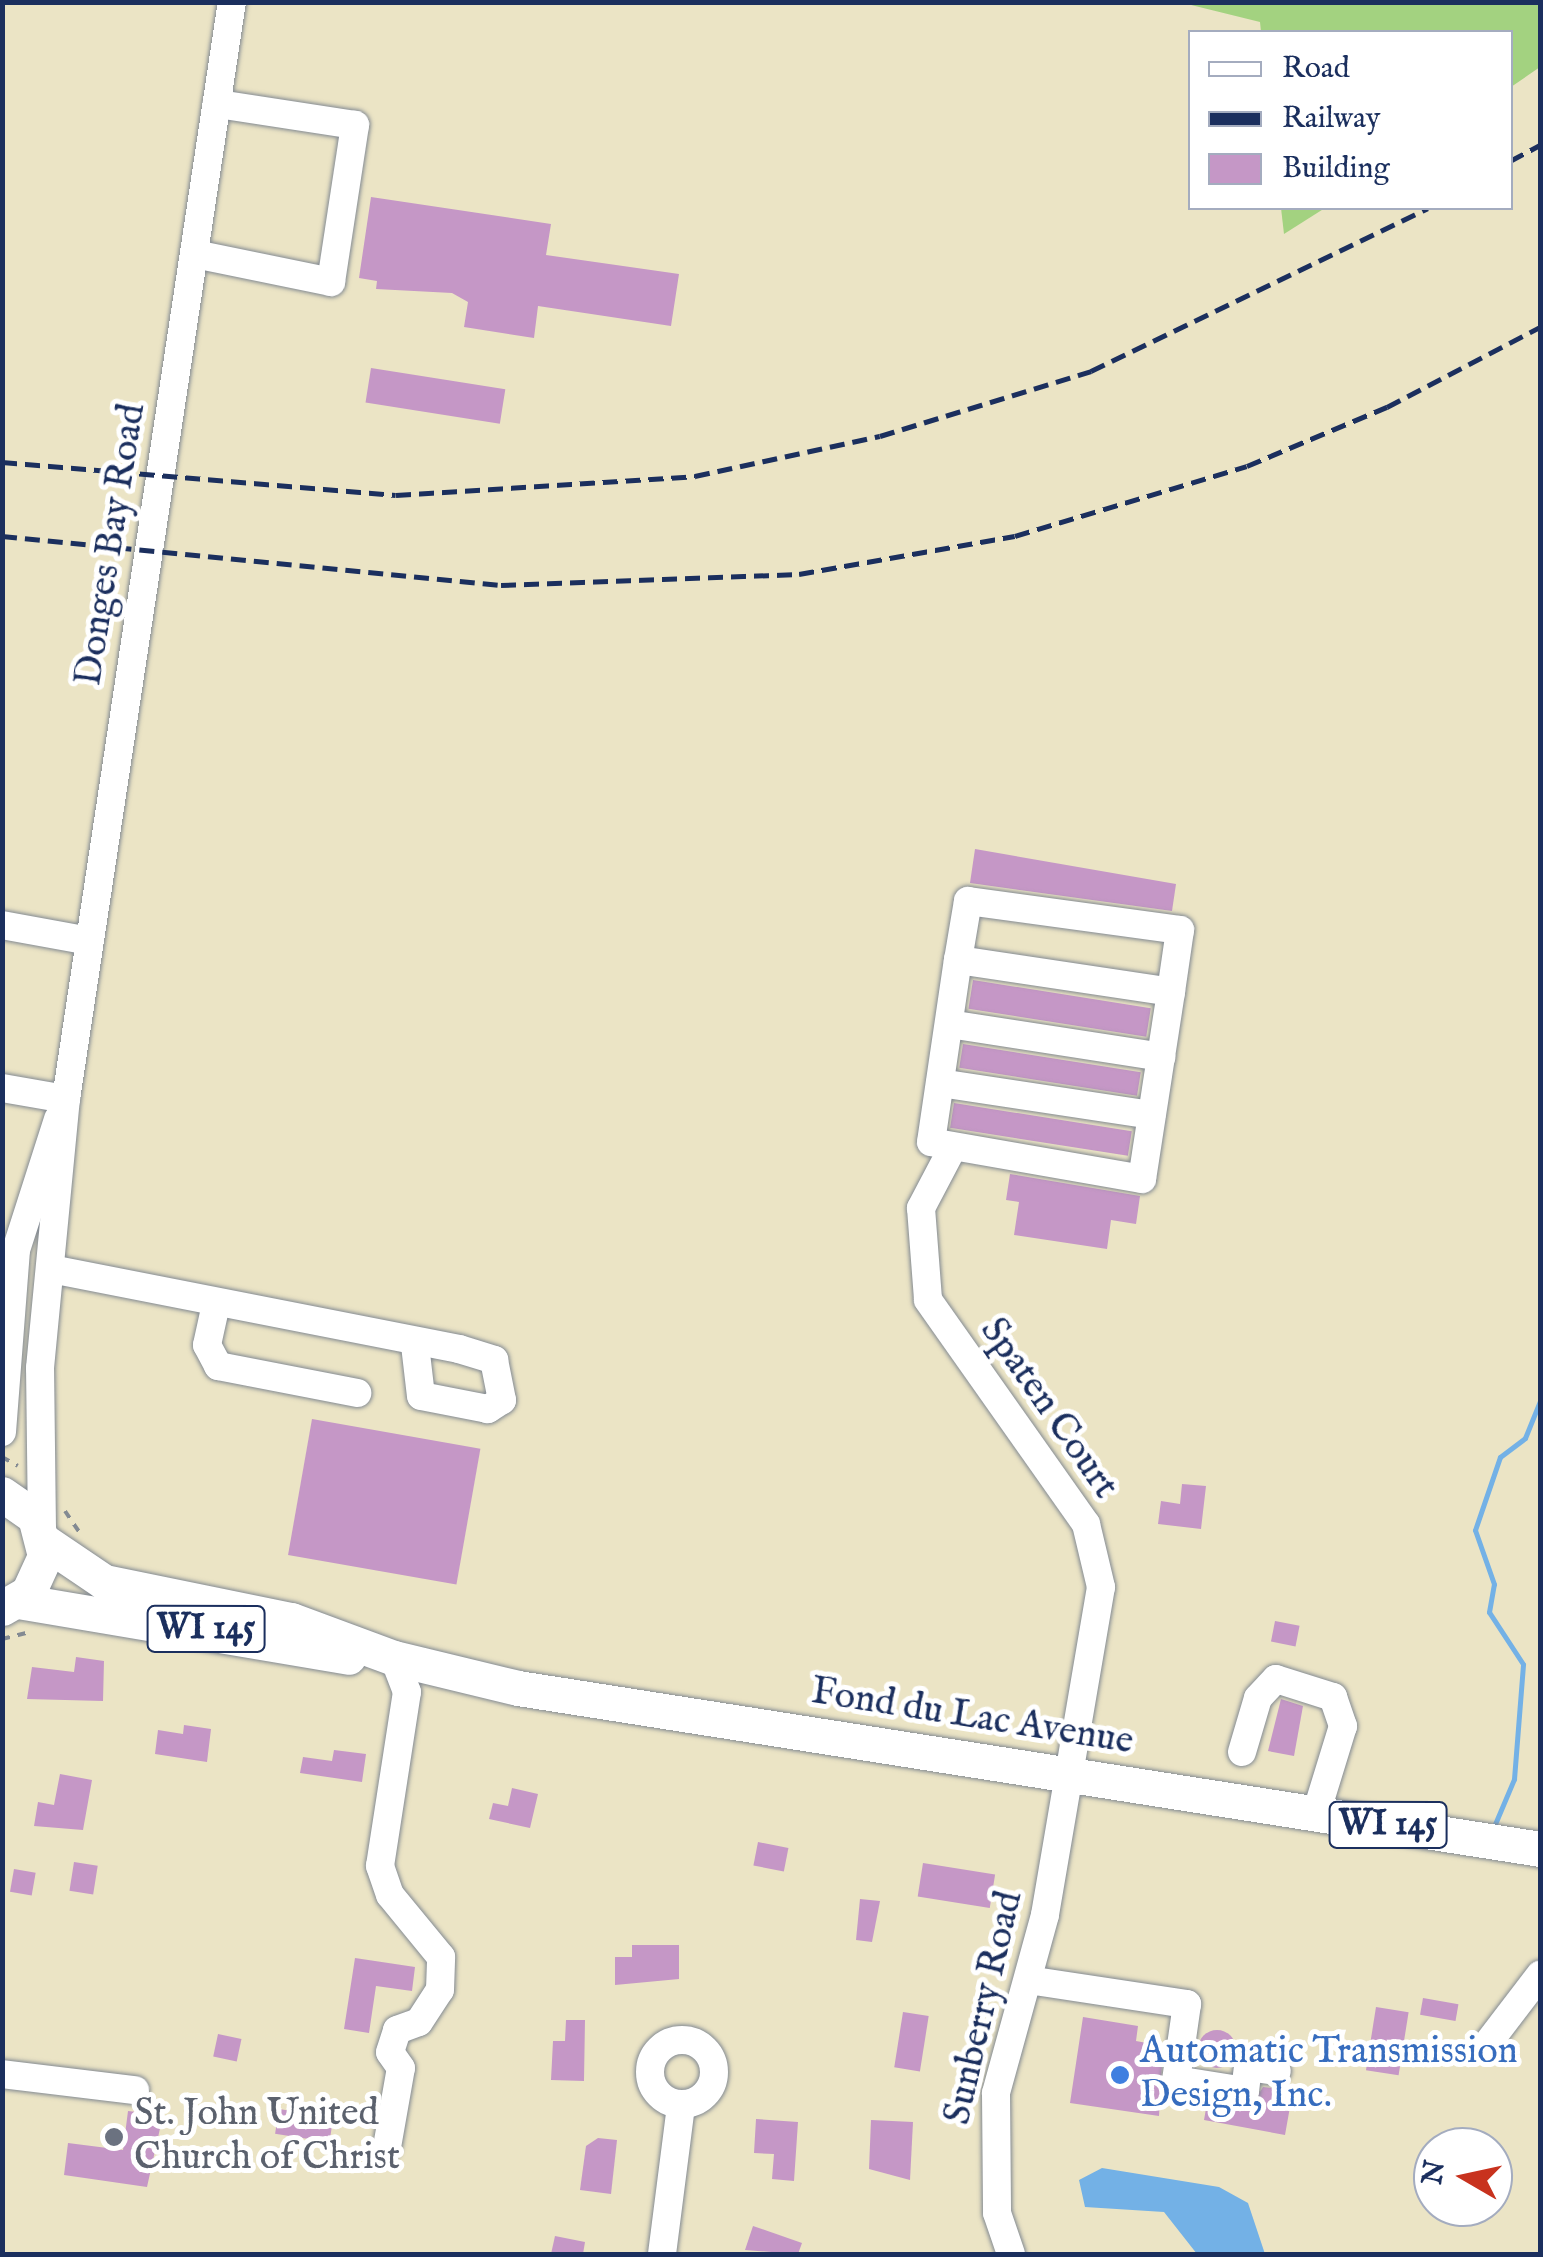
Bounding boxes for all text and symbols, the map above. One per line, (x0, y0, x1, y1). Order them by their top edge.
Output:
legend (1188, 30, 1513, 210)
text: Road (1282, 50, 1350, 88)
text: Railway (1282, 100, 1380, 138)
text: Building (1282, 150, 1390, 188)
street label: Donges Bay Road (67, 401, 157, 689)
street label: Spaten Court (969, 1310, 1127, 1508)
road number: WI 145 (146, 1599, 266, 1659)
street label: Fond du Lac Avenue (808, 1670, 1136, 1766)
road number: WI 145 (1328, 1795, 1448, 1855)
street label: Sunberry Road (936, 1887, 1034, 2129)
place label: Automatic Transmission Design, Inc. (1140, 2030, 1518, 2120)
marker: Automatic Transmission Design, Inc. (1109, 2064, 1131, 2086)
place label: St. John United Church of Christ (134, 2092, 400, 2182)
marker: St. John United Church of Christ (103, 2126, 125, 2148)
north arrow (1413, 2127, 1513, 2227)
text: N (1416, 2158, 1454, 2187)

